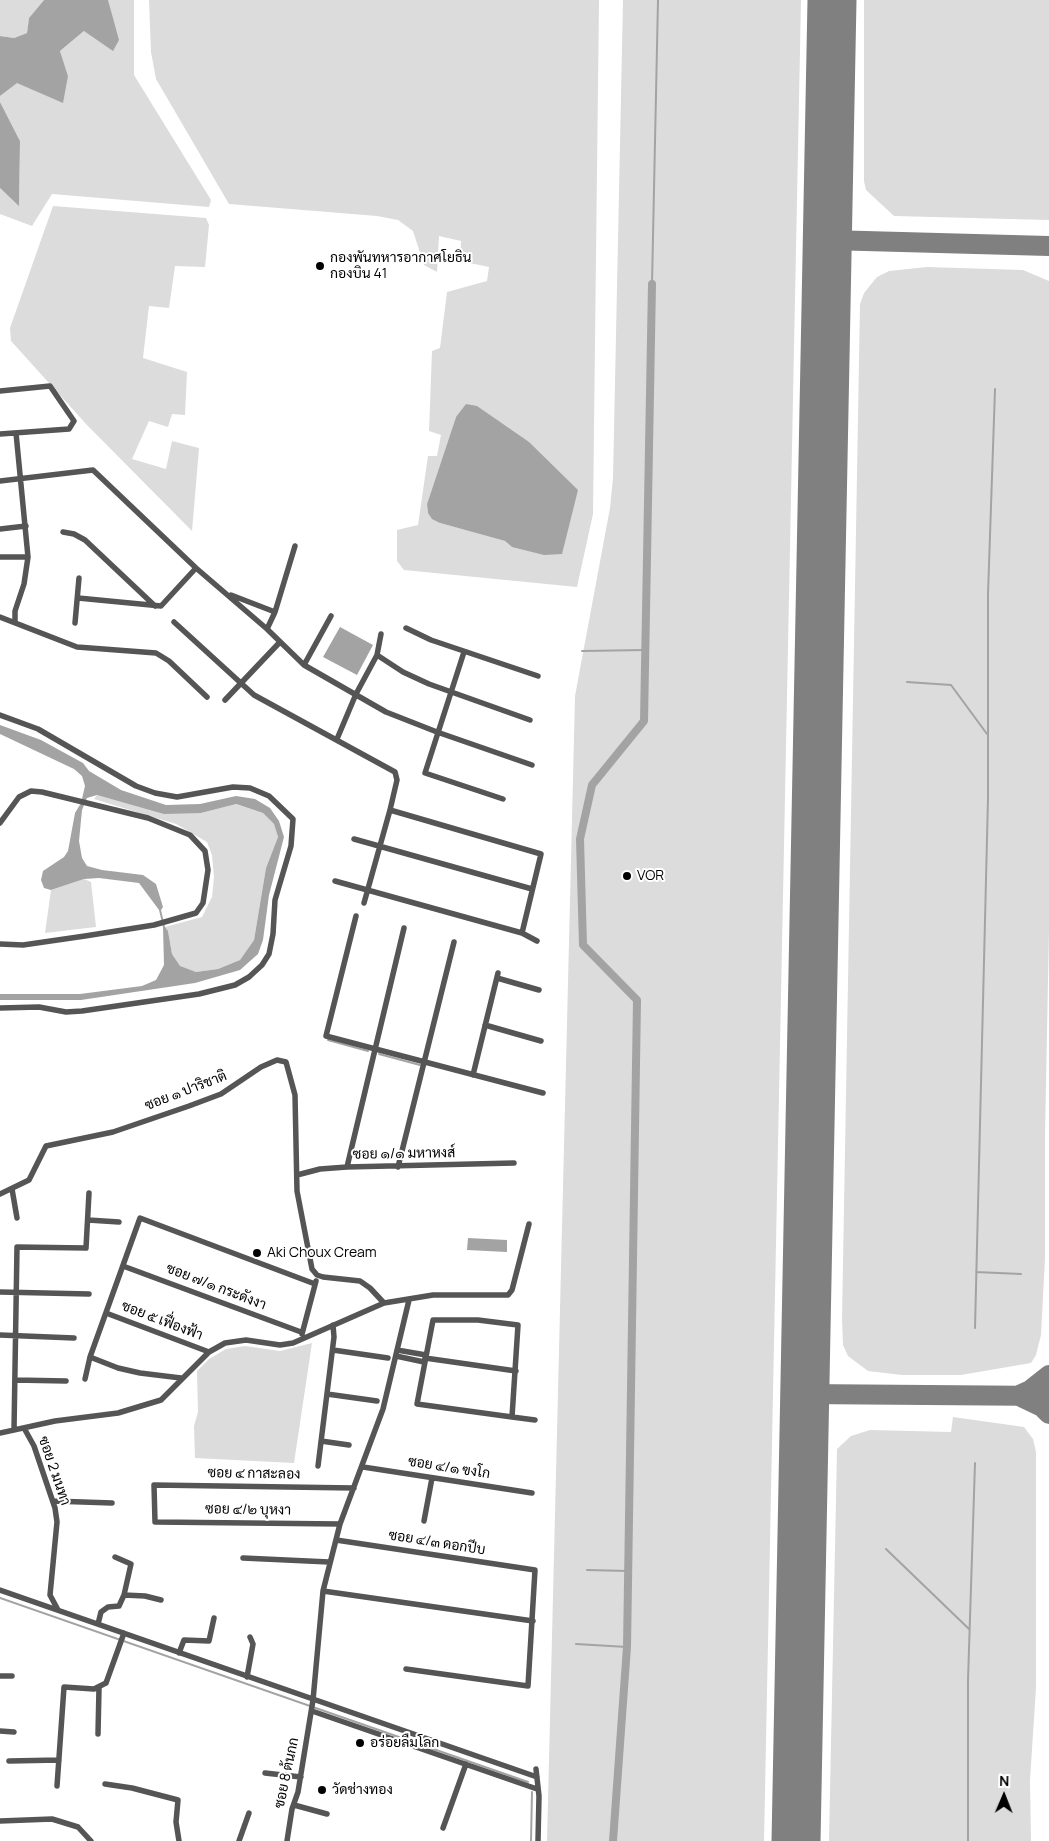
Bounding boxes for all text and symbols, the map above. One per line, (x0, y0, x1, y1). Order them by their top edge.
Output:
place label: กองพันทหารอากาศโยธิน กองบิน 41 (330, 250, 471, 282)
marker: กองพันทหารอากาศโยธิน กองบิน 41 (314, 260, 326, 272)
place label: VOR (637, 868, 664, 884)
marker: VOR (621, 870, 633, 882)
street label: ซอย ๑ ปาริชาติ (143, 1068, 229, 1114)
street label: ซอย ๑/๑ มหาหงส์ (353, 1145, 455, 1163)
place label: Aki Choux Cream (267, 1245, 377, 1261)
marker: Aki Choux Cream (251, 1247, 263, 1259)
street label: ซอย ๗/๑ กระดังงา (164, 1260, 268, 1314)
street label: ซอย ๕ เฟื่องฟ้า (119, 1298, 205, 1344)
street label: ซอย 2 มนทา (34, 1434, 74, 1508)
street label: ซอย ๔/๑ ฃงโก (407, 1453, 491, 1483)
street label: ซอย ๔ กาสะลอง (207, 1465, 301, 1483)
street label: ซอย ๔/๒ บุหงา (205, 1501, 291, 1519)
street label: ซอย ๔/๓ ดอกปีบ (387, 1527, 487, 1559)
place label: อร่อยลืมโลก (370, 1735, 439, 1751)
street label: ซอย 8 ต้นกก (271, 1736, 303, 1810)
marker: อร่อยลืมโลก (354, 1737, 366, 1749)
north arrow (979, 1771, 1029, 1821)
text: N (999, 1771, 1009, 1790)
place label: วัดช่างทอง (332, 1782, 393, 1798)
marker: วัดช่างทอง (316, 1784, 328, 1796)

